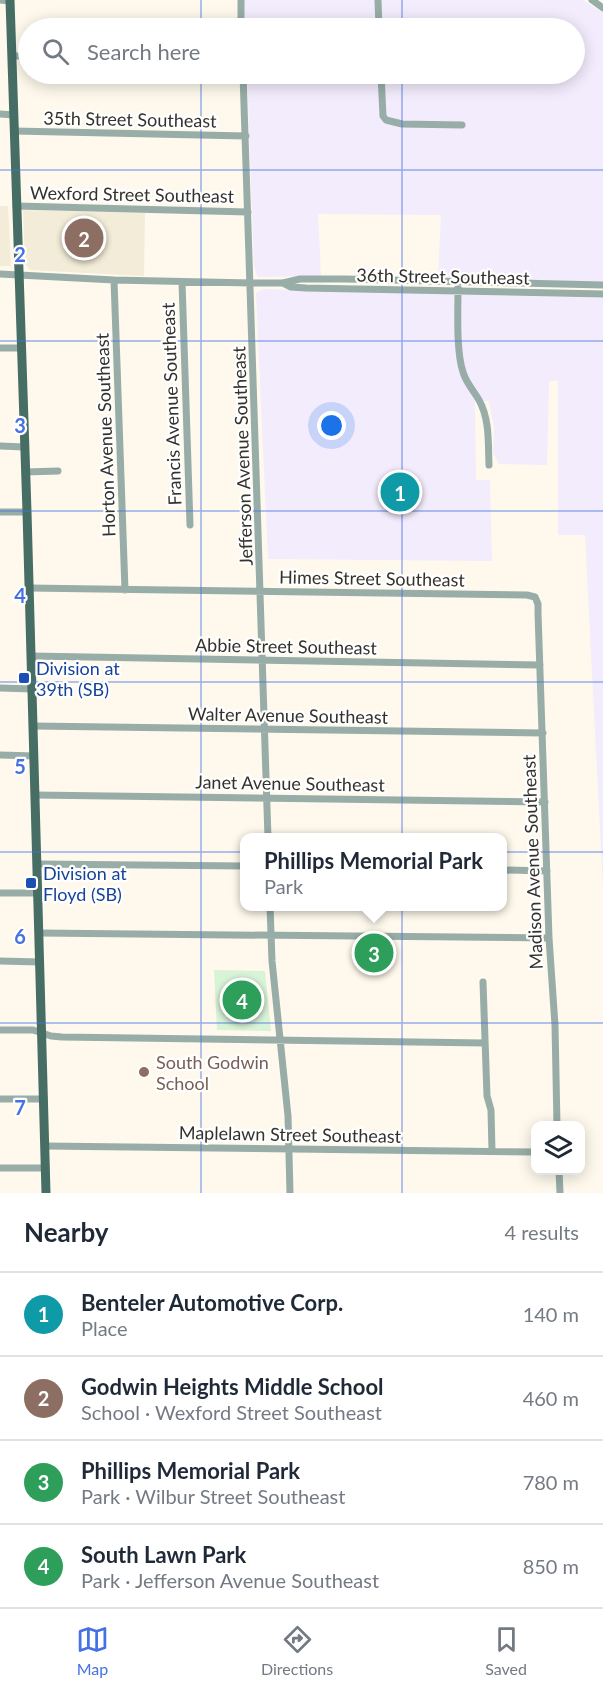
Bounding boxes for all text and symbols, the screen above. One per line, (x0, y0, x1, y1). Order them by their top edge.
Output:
search box (18, 18, 585, 84)
icon: search (39, 35, 72, 68)
text: Search here (87, 38, 200, 65)
street label: 35th Street Southeast (43, 106, 217, 132)
street label: Wexford Street Southeast (30, 181, 235, 207)
pin: 2 (64, 216, 104, 260)
text: 2 (14, 242, 26, 266)
street label: 36th Street Southeast (356, 263, 530, 289)
street label: Francis Avenue Southeast (156, 302, 186, 506)
street label: Horton Avenue Southeast (90, 332, 120, 537)
street label: Jefferson Avenue Southeast (227, 345, 257, 566)
your location (317, 411, 346, 440)
text: 3 (14, 413, 26, 437)
pin: 1 (380, 470, 420, 514)
street label: Himes Street Southeast (279, 565, 466, 591)
text: 4 (14, 583, 26, 607)
street label: Abbie Street Southeast (195, 633, 378, 659)
place label: Division at 39th (SB) (36, 657, 120, 700)
marker: Division at 39th (SB) (17, 671, 31, 685)
street label: Walter Avenue Southeast (188, 702, 389, 728)
text: 5 (14, 754, 26, 778)
street label: Madison Avenue Southeast (517, 754, 547, 970)
street label: Janet Avenue Southeast (195, 770, 385, 796)
popup (240, 833, 507, 911)
text: Phillips Memorial Park (264, 847, 483, 874)
place label: Division at Floyd (SB) (43, 862, 127, 905)
text: Park (264, 874, 303, 898)
marker: Division at Floyd (SB) (24, 876, 38, 890)
text: 6 (14, 924, 26, 948)
pin: 3 (354, 930, 394, 976)
pin: 4 (222, 978, 262, 1022)
place label: South Godwin School (156, 1051, 269, 1094)
marker: South Godwin School (137, 1065, 151, 1079)
text: 7 (14, 1095, 26, 1119)
street label: Maplelawn Street Southeast (179, 1121, 402, 1147)
map controls (531, 1121, 585, 1175)
button: layers (531, 1121, 585, 1175)
text: Nearby (24, 1216, 109, 1248)
text: 4 results (504, 1220, 579, 1244)
text: Benteler Automotive Corp. (81, 1289, 343, 1316)
text: 1 (38, 1302, 49, 1326)
text: 140 m (523, 1302, 579, 1326)
text: Place (81, 1316, 128, 1340)
text: Godwin Heights Middle School (81, 1373, 384, 1400)
text: 2 (38, 1386, 49, 1410)
text: 460 m (523, 1386, 579, 1410)
text: School · Wexford Street Southeast (81, 1400, 382, 1424)
text: Phillips Memorial Park (81, 1457, 300, 1484)
text: 3 (38, 1470, 49, 1494)
text: 780 m (523, 1470, 579, 1494)
text: Park · Wilbur Street Southeast (81, 1484, 345, 1508)
text: South Lawn Park (81, 1541, 246, 1568)
text: 4 (38, 1554, 49, 1578)
text: 850 m (523, 1554, 579, 1578)
text: Park · Jefferson Avenue Southeast (81, 1568, 379, 1592)
tab: Map (76, 1623, 109, 1678)
tab: Directions (261, 1623, 333, 1678)
tab: Saved (485, 1623, 527, 1678)

